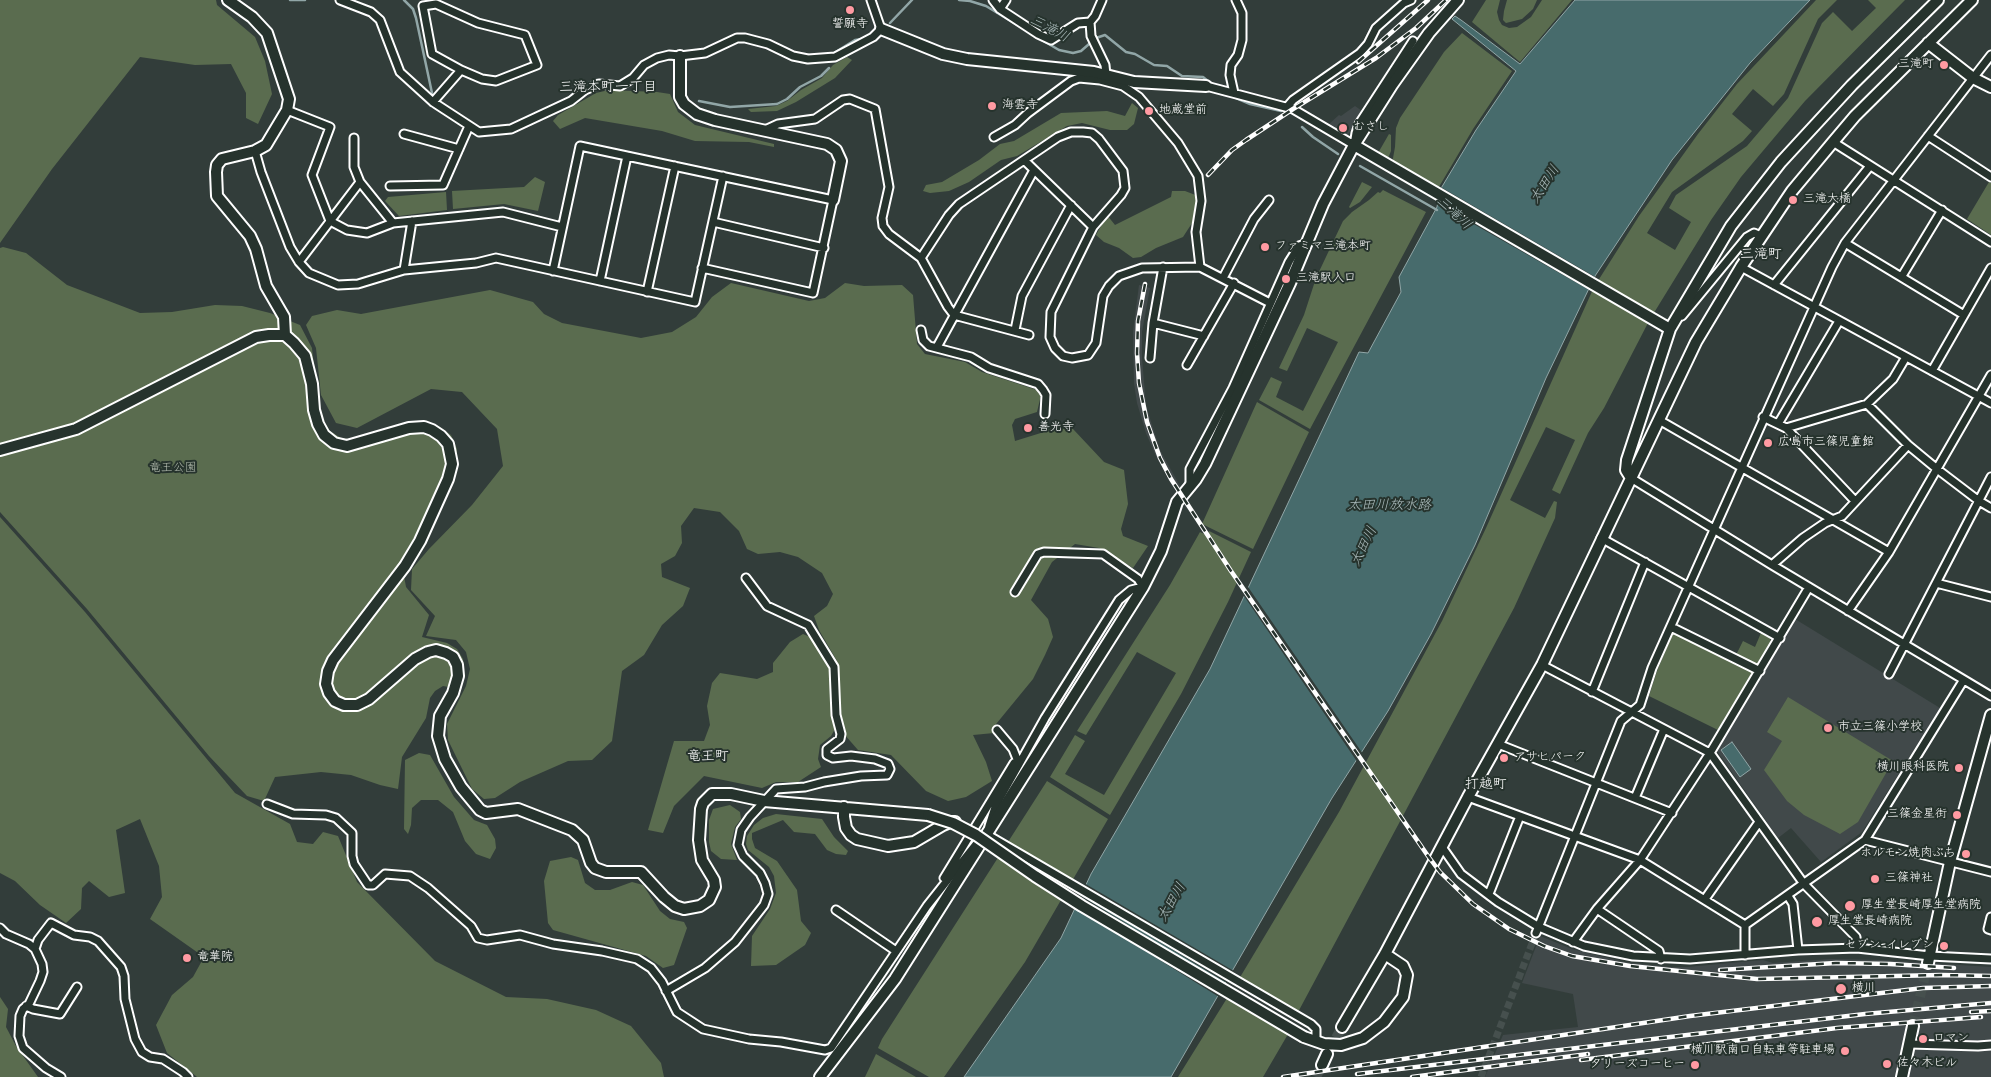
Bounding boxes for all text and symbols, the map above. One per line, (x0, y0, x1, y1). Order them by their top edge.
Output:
marker: 誓願寺 (844, 4, 856, 16)
water label: 三滝川 (1027, 13, 1071, 47)
place label: 誓願寺 (832, 18, 868, 32)
place label: 三滝町 (1898, 58, 1934, 72)
marker: 三滝町 (1938, 59, 1950, 71)
district label: 三滝本町一丁目 (559, 81, 657, 97)
place label: 海雲寺 (1002, 99, 1038, 113)
marker: 海雲寺 (986, 100, 998, 112)
place label: 地蔵堂前 (1159, 104, 1207, 118)
marker: 地蔵堂前 (1143, 105, 1155, 117)
place label: むさし (1353, 121, 1389, 135)
marker: むさし (1337, 122, 1349, 134)
water label: 太田川 (1528, 163, 1564, 207)
place label: 三滝大橋 (1803, 193, 1851, 207)
water label: 三滝川 (1432, 194, 1474, 234)
marker: 三滝大橋 (1787, 194, 1799, 206)
place label: ファミマ三滝本町 (1275, 240, 1371, 254)
marker: ファミマ三滝本町 (1259, 241, 1271, 253)
district label: 三滝町 (1740, 248, 1782, 264)
place label: 三滝駅入口 (1296, 272, 1356, 286)
marker: 三滝駅入口 (1280, 273, 1292, 285)
place label: 善光寺 (1038, 421, 1074, 435)
marker: 善光寺 (1022, 422, 1034, 434)
place label: 広島市三篠児童館 (1778, 436, 1874, 450)
marker: 広島市三篠児童館 (1762, 437, 1774, 449)
park label: 竜王公園 (149, 462, 197, 476)
water label: 太田川放水路 (1347, 499, 1431, 515)
water label: 太田川 (1348, 524, 1382, 570)
place label: 市立三篠小学校 (1838, 721, 1922, 735)
marker: 市立三篠小学校 (1822, 722, 1834, 734)
district label: 竜王町 (687, 750, 729, 766)
place label: アサヒパーク (1514, 751, 1586, 765)
marker: アサヒパーク (1498, 752, 1510, 764)
place label: 横川眼科医院 (1877, 761, 1949, 775)
marker: 横川眼科医院 (1953, 762, 1965, 774)
district label: 打越町 (1465, 778, 1507, 794)
place label: 三篠金星街 (1887, 808, 1947, 822)
marker: 三篠金星街 (1951, 809, 1963, 821)
place label: ホルモン焼肉ぶち (1860, 847, 1956, 861)
marker: ホルモン焼肉ぶち (1960, 848, 1972, 860)
place label: 三篠神社 (1885, 872, 1933, 886)
marker: 三篠神社 (1869, 873, 1881, 885)
water label: 太田川 (1155, 881, 1191, 925)
marker: 厚生堂長崎厚生堂病院 (1843, 899, 1857, 913)
place label: 厚生堂長崎厚生堂病院 (1861, 899, 1981, 913)
marker: 厚生堂長崎病院 (1810, 915, 1824, 929)
place label: 厚生堂長崎病院 (1828, 915, 1912, 929)
place label: セブン-イレブン (1844, 939, 1934, 953)
marker: セブン-イレブン (1938, 940, 1950, 952)
place label: 竜華院 (197, 951, 233, 965)
marker: 竜華院 (181, 952, 193, 964)
marker: 横川 (1834, 982, 1848, 996)
place label: 横川 (1852, 982, 1876, 996)
place label: ロマン (1933, 1032, 1969, 1046)
marker: ロマン (1917, 1033, 1929, 1045)
place label: 横川駅南口自転車等駐車場 (1691, 1044, 1835, 1058)
marker: 横川駅南口自転車等駐車場 (1839, 1045, 1851, 1057)
place label: 佐々木ビル (1897, 1057, 1957, 1071)
place label: タリーズコーヒー (1590, 1058, 1685, 1072)
marker: 佐々木ビル (1881, 1058, 1893, 1070)
marker: タリーズコーヒー (1689, 1059, 1701, 1071)

